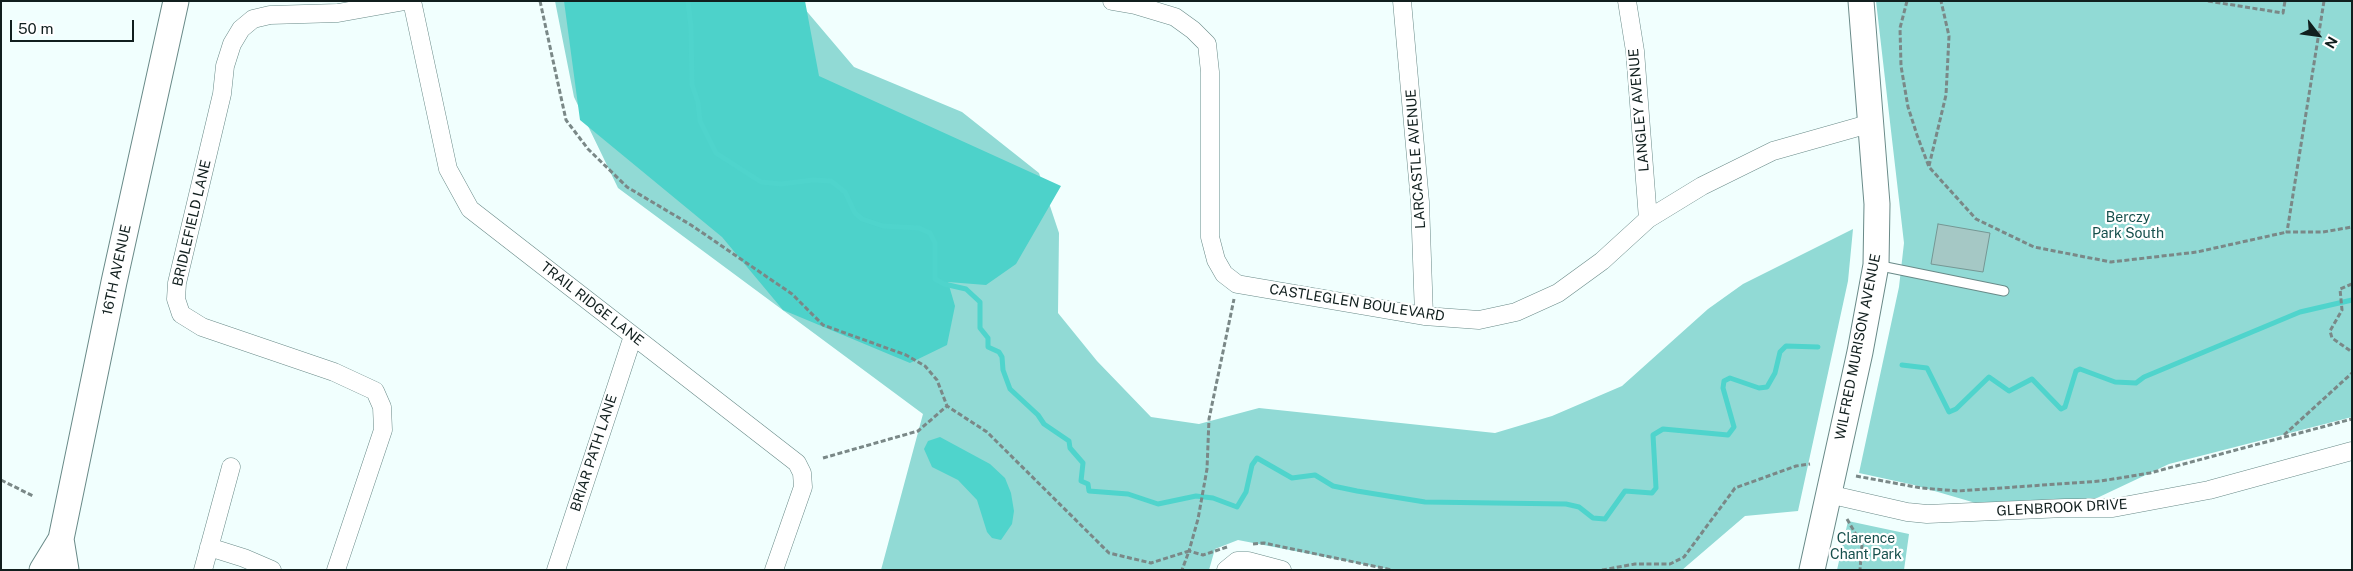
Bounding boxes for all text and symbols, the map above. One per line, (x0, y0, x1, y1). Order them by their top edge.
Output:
scale bar (12, 10, 136, 42)
north arrow (2293, 10, 2343, 60)
text: 50 m (18, 20, 53, 37)
text: N (2321, 34, 2341, 51)
street label: LANGLEY AVENUE (1625, 48, 1653, 172)
street label: LARCASTLE AVENUE (1403, 89, 1429, 229)
street label: BRIDLEFIELD LANE (169, 158, 215, 288)
park label: Berczy Park South (2092, 210, 2164, 242)
street label: 16TH AVENUE (99, 223, 135, 317)
street label: WILFRED MURISON AVENUE (1832, 252, 1884, 442)
street label: TRAIL RIDGE LANE (537, 259, 647, 349)
street label: CASTLEGLEN BOULEVARD (1268, 281, 1446, 325)
street label: BRIAR PATH LANE (567, 392, 621, 514)
street label: GLENBROOK DRIVE (1996, 496, 2128, 520)
park label: Clarence Chant Park (1830, 531, 1902, 564)

